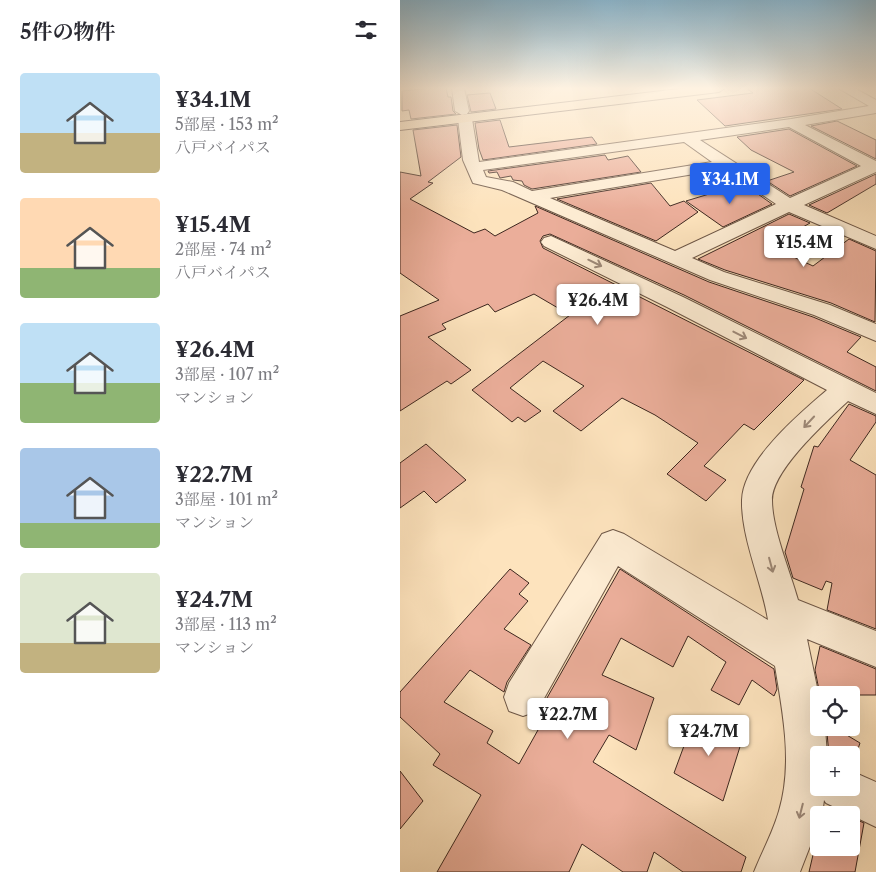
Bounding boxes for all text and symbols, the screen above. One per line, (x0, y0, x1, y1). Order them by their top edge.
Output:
icon: filters (352, 16, 380, 44)
text: 5件の物件 (20, 19, 116, 44)
text: ¥34.1M (175, 87, 251, 112)
icon: home (60, 93, 120, 153)
text: 5部屋 · 153 m² (175, 114, 279, 134)
text: 八戸バイパス (175, 137, 271, 157)
pin: ¥34.1M (689, 162, 771, 205)
text: ¥34.1M (701, 169, 759, 189)
text: ¥15.4M (175, 212, 251, 237)
icon: home (60, 218, 120, 278)
pin: ¥15.4M (763, 226, 845, 268)
text: ¥15.4M (775, 232, 833, 252)
text: 2部屋 · 74 m² (175, 239, 272, 259)
one-way arrow (587, 258, 602, 268)
text: 八戸バイパス (175, 262, 271, 282)
pin: ¥26.4M (557, 284, 639, 326)
text: ¥26.4M (568, 290, 628, 310)
one-way arrow (732, 331, 747, 340)
text: ¥26.4M (175, 337, 255, 362)
icon: home (60, 343, 120, 403)
text: 3部屋 · 107 m² (175, 364, 279, 384)
text: マンション (175, 387, 254, 407)
one-way arrow (803, 416, 815, 429)
text: ¥22.7M (175, 462, 253, 487)
icon: home (60, 468, 120, 528)
text: 3部屋 · 101 m² (175, 489, 278, 509)
text: マンション (175, 512, 254, 532)
one-way arrow (767, 557, 776, 573)
text: ¥24.7M (175, 587, 253, 612)
icon: home (60, 593, 120, 653)
text: 3部屋 · 113 m² (175, 614, 277, 634)
text: マンション (175, 637, 254, 657)
map controls (810, 686, 860, 856)
button: locate (810, 686, 860, 736)
pin: ¥22.7M (527, 698, 609, 740)
text: ¥22.7M (538, 704, 598, 724)
pin: ¥24.7M (668, 714, 750, 757)
text: ¥24.7M (679, 721, 739, 741)
button: + (810, 746, 860, 796)
one-way arrow (795, 802, 805, 818)
button: − (810, 806, 860, 856)

